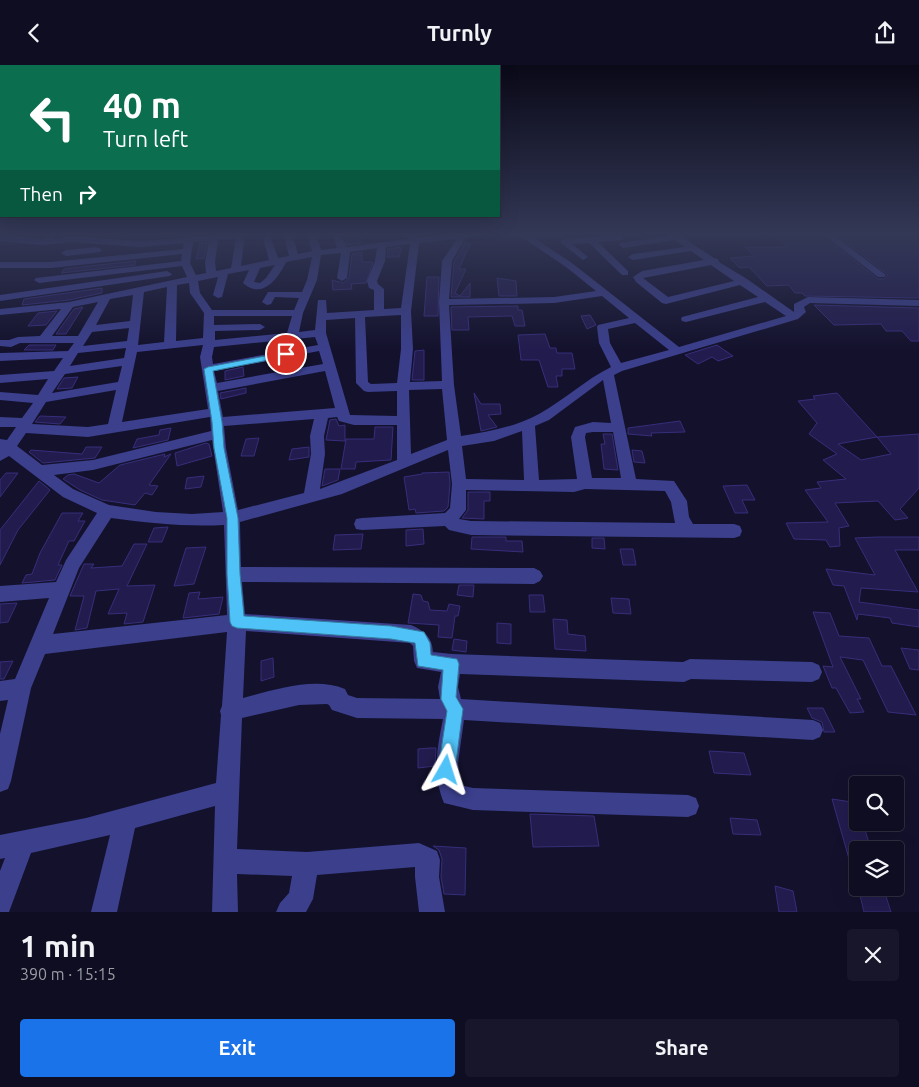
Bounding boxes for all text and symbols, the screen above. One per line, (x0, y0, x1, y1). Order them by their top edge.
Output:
icon: back (20, 19, 48, 47)
icon: share (871, 19, 899, 47)
text: Turnly (427, 20, 492, 45)
icon: left (20, 85, 85, 150)
text: 40 m (103, 85, 181, 125)
text: Turn left (103, 126, 188, 151)
icon: right (73, 180, 101, 208)
text: Then (20, 183, 63, 205)
pin (265, 333, 307, 375)
icon: arrive (272, 340, 300, 368)
position arrow (419, 743, 471, 795)
map controls (849, 776, 904, 896)
button: search (849, 776, 904, 831)
button: layers (849, 841, 904, 896)
text: 1 min (20, 929, 96, 963)
button: close (847, 929, 899, 981)
text: 390 m · 15:15 (20, 965, 116, 983)
button: Exit (20, 1019, 455, 1077)
button: Share (465, 1019, 899, 1077)

